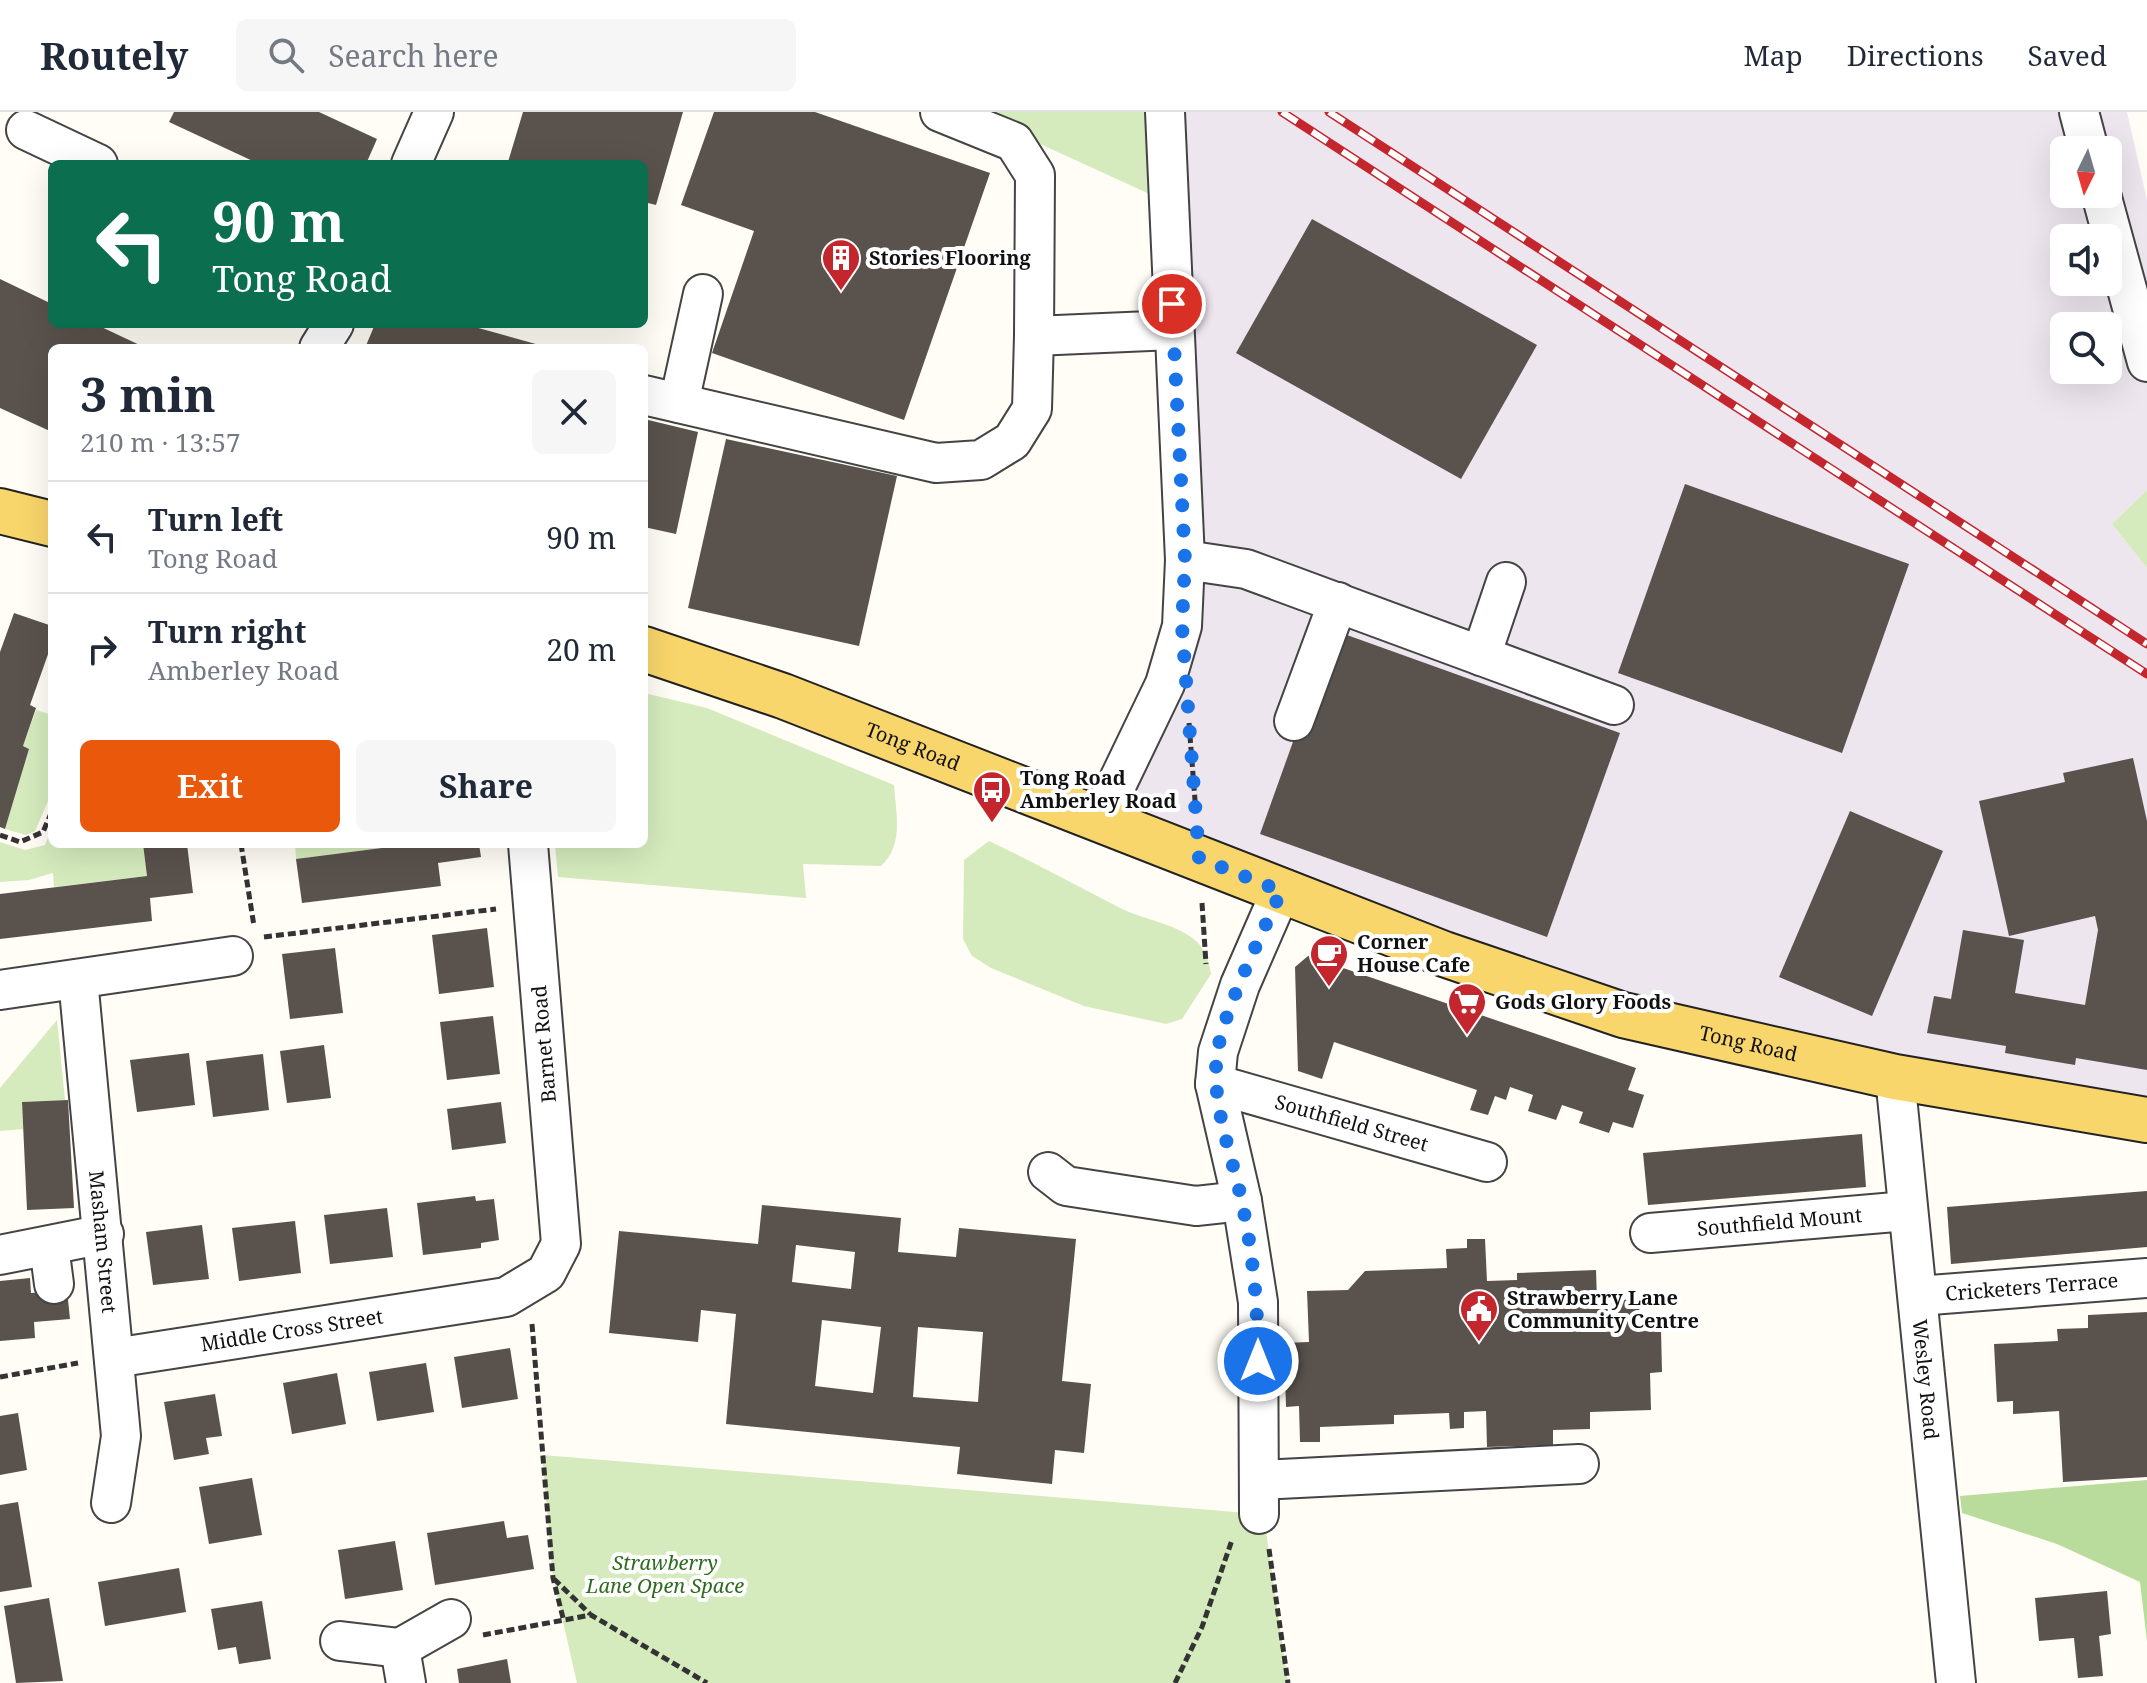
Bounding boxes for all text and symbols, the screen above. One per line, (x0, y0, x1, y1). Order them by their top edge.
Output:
search box (236, 19, 796, 91)
text: Routely (40, 29, 188, 81)
icon: search (264, 33, 308, 77)
text: Search here (328, 35, 499, 76)
text: Map (1743, 36, 1803, 74)
text: Directions (1847, 36, 1984, 74)
text: Saved (2028, 36, 2107, 74)
north arrow (2050, 136, 2122, 208)
map controls (2050, 136, 2122, 384)
text: 90 m (212, 182, 345, 258)
icon: left (80, 192, 184, 296)
button: sound (2050, 224, 2122, 296)
building icon: Stories Flooring (820, 237, 862, 292)
place label: Stories Flooring (869, 244, 1032, 271)
text: Tong Road (212, 254, 392, 303)
pin (1138, 270, 1206, 338)
icon: arrive (1150, 282, 1194, 326)
button: search (2050, 312, 2122, 384)
text: 3 min (80, 361, 216, 426)
button: close (532, 370, 616, 454)
text: 210 m · 13:57 (80, 424, 241, 460)
text: Turn left (148, 499, 283, 540)
icon: left (80, 515, 124, 559)
text: 90 m (546, 517, 616, 558)
text: Tong Road (148, 540, 278, 576)
text: Turn right (148, 611, 306, 652)
icon: right (80, 627, 124, 671)
text: 20 m (546, 629, 616, 670)
text: Amberley Road (148, 652, 339, 688)
street label: Tong Road (861, 715, 964, 777)
button: Exit (80, 740, 340, 832)
button: Share (356, 740, 616, 832)
place label: Tong Road Amberley Road (1020, 764, 1176, 814)
bus stop icon: Tong Road Amberley Road (971, 769, 1013, 824)
place label: Corner House Cafe (1357, 928, 1470, 978)
cafe icon: Corner House Cafe (1308, 933, 1350, 988)
supermarket icon: Gods Glory Foods (1446, 981, 1488, 1036)
street label: Barnet Road (525, 984, 562, 1104)
place label: Gods Glory Foods (1495, 988, 1671, 1015)
street label: Tong Road (1697, 1019, 1800, 1067)
street label: Southfield Street (1272, 1088, 1431, 1157)
street label: Masham Street (83, 1169, 123, 1314)
street label: Southfield Mount (1696, 1201, 1863, 1242)
street label: Cricketers Terrace (1944, 1266, 2119, 1307)
place label: Strawberry Lane Community Centre (1507, 1284, 1699, 1334)
public building icon: Strawberry Lane Community Centre (1458, 1288, 1500, 1343)
street label: Middle Cross Street (199, 1302, 385, 1357)
street label: Wesley Road (1906, 1318, 1945, 1441)
position arrow (1216, 1319, 1300, 1403)
park label: Strawberry Lane Open Space (585, 1549, 744, 1599)

